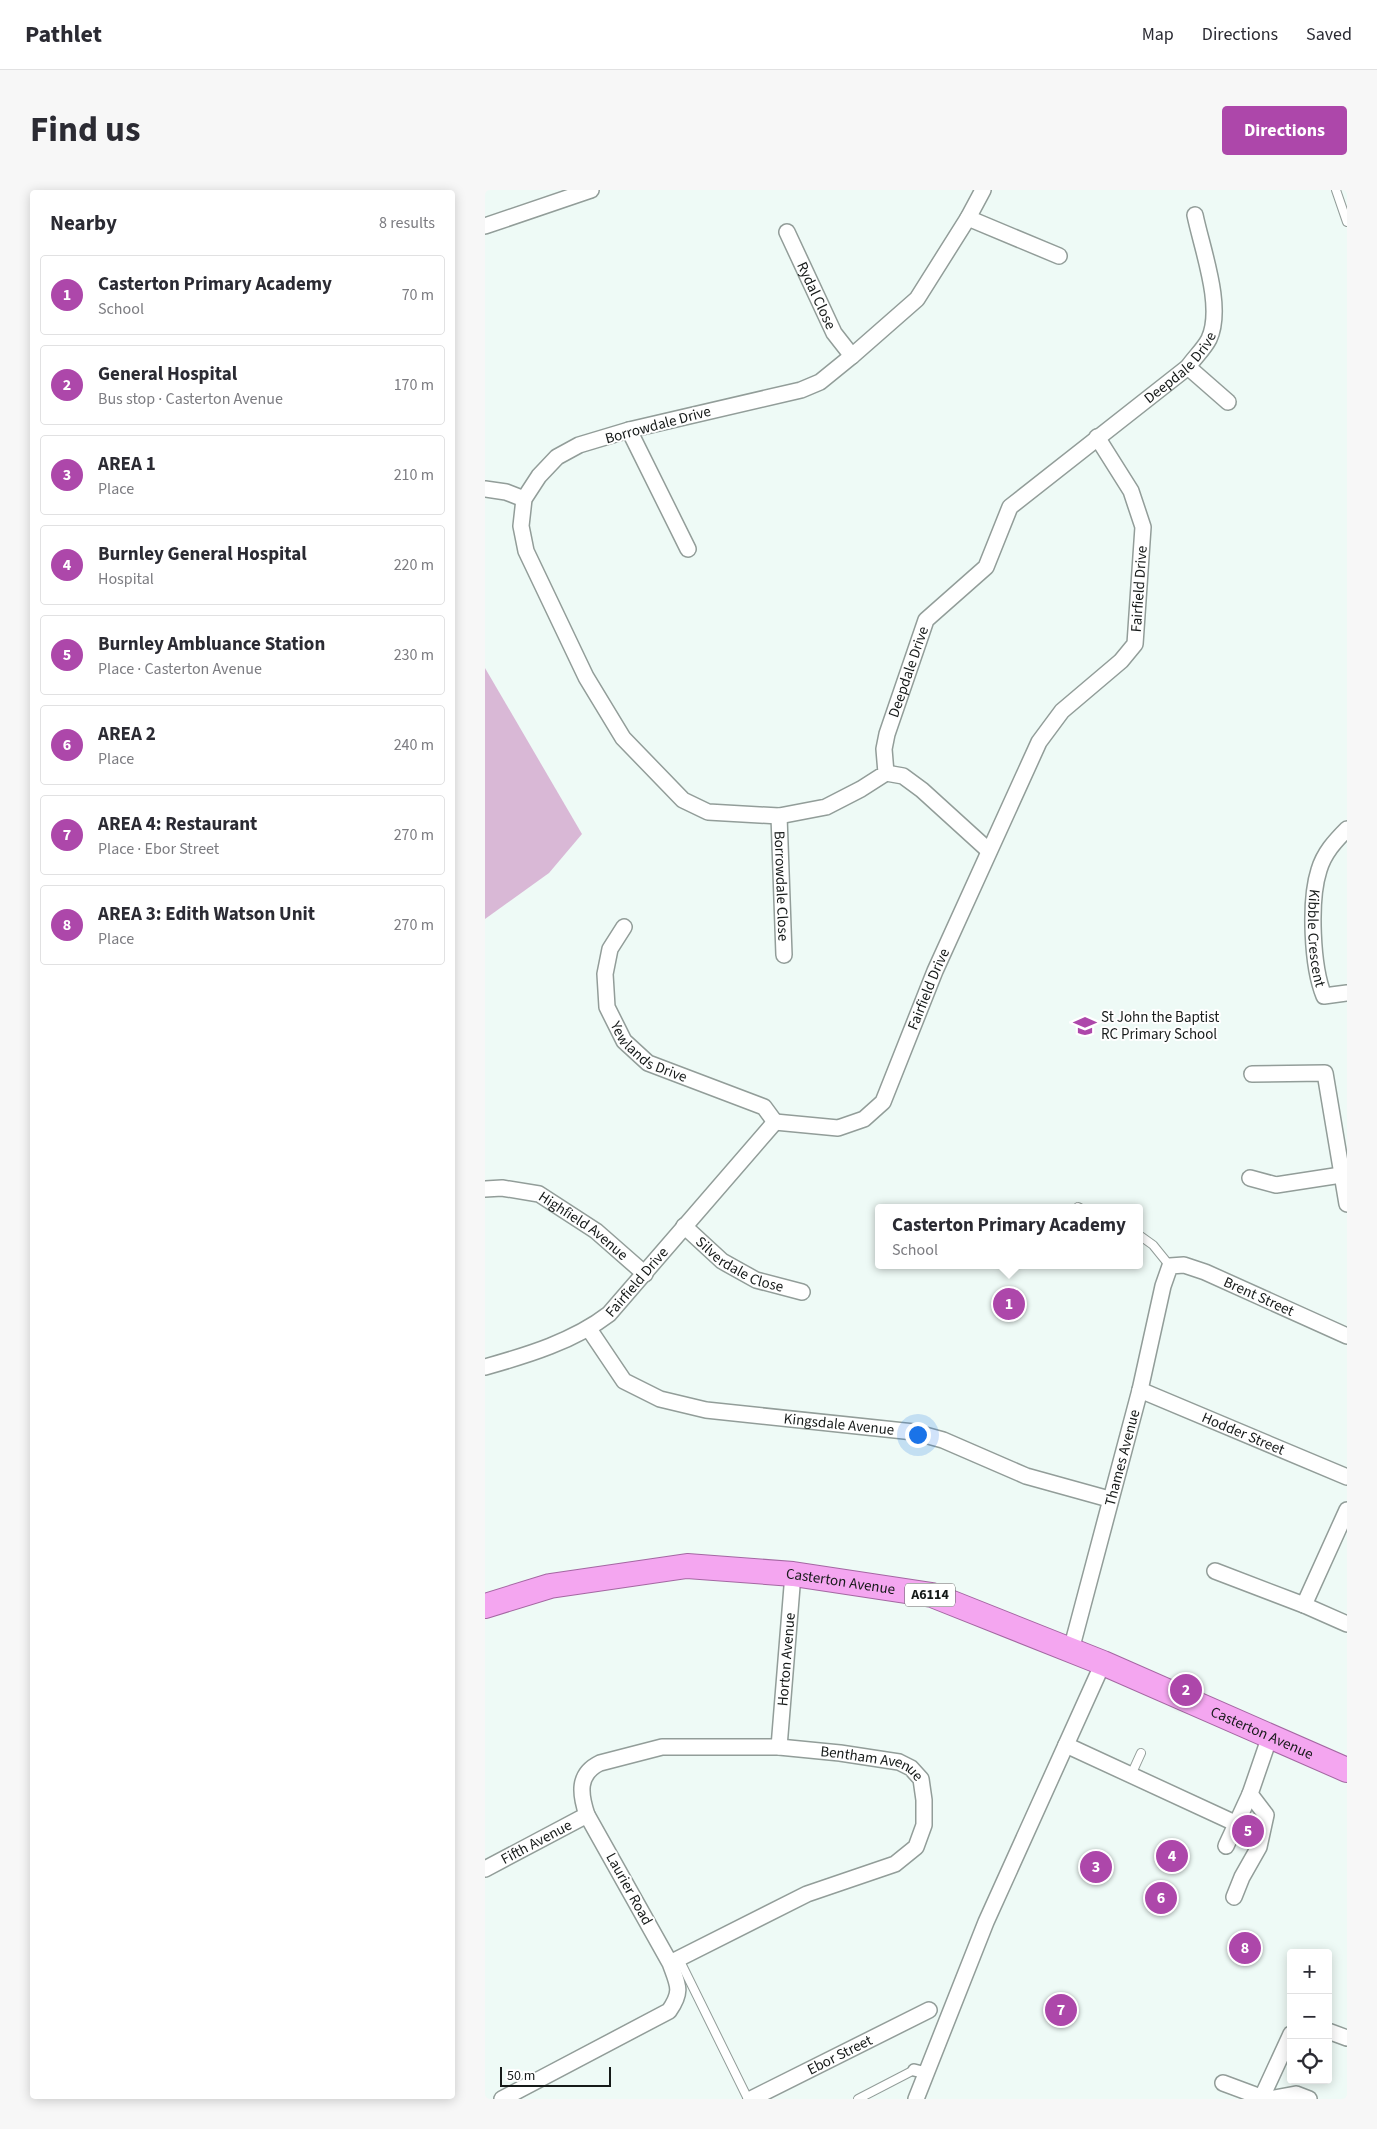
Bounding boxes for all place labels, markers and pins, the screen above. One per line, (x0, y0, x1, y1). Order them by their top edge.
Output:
place label: St John the Baptist RC Primary School (1101, 1007, 1219, 1045)
school or university icon: St John the Baptist RC Primary School (1072, 1013, 1098, 1039)
pin: 1 (993, 1285, 1025, 1323)
pin: 2 (1170, 1671, 1202, 1709)
pin: 5 (1232, 1812, 1264, 1850)
pin: 4 (1156, 1837, 1188, 1875)
pin: 3 (1080, 1848, 1112, 1886)
pin: 6 (1145, 1879, 1177, 1917)
pin: 8 (1229, 1929, 1261, 1967)
pin: 7 (1045, 1991, 1077, 2029)

